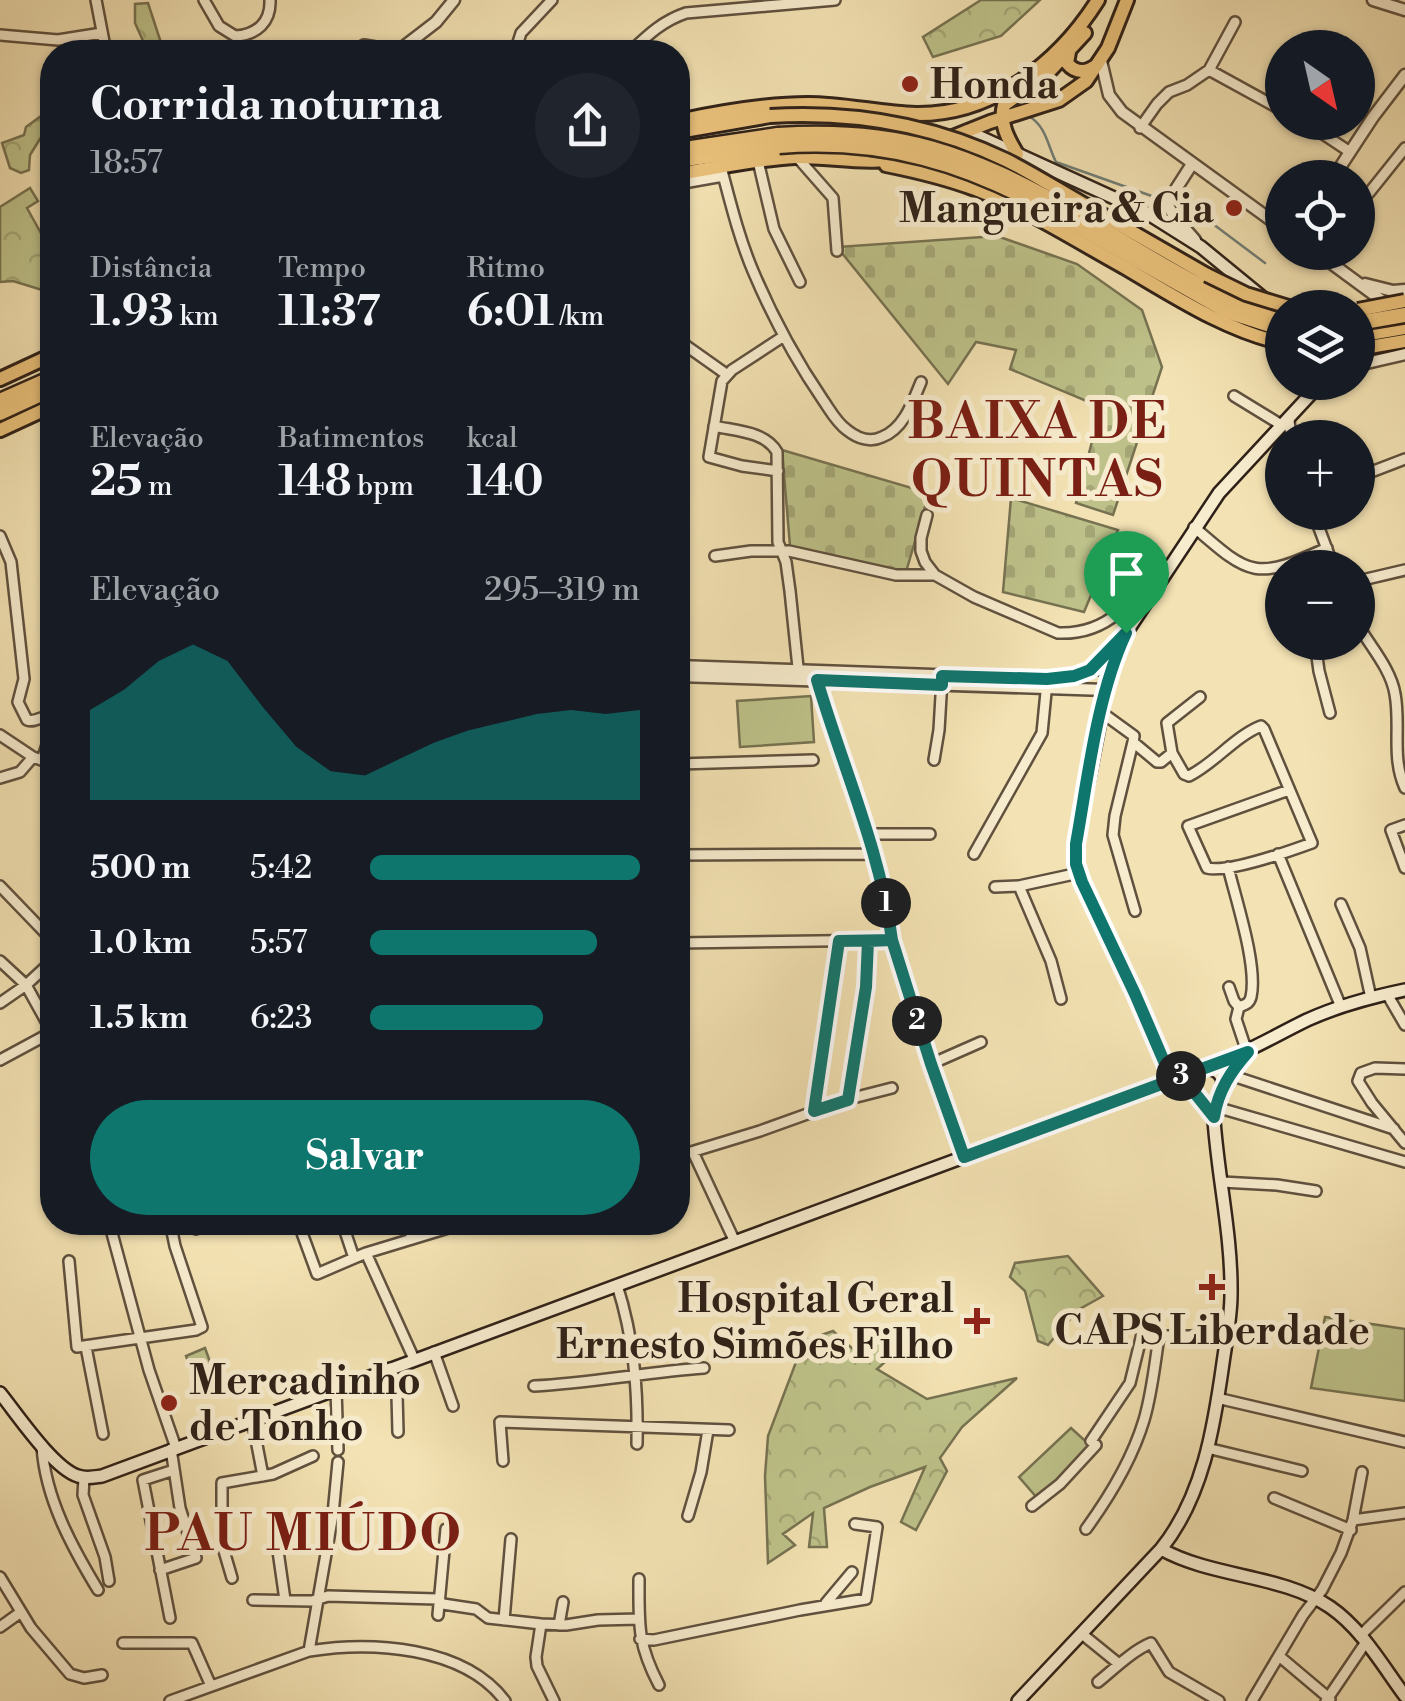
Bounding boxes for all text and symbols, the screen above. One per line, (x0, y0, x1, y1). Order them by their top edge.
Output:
north arrow (1265, 30, 1375, 140)
map controls (1265, 30, 1375, 660)
place label: Honda (930, 61, 1058, 111)
button: share (535, 73, 640, 178)
marker: Honda (899, 73, 921, 95)
text: Corrida noturna (90, 77, 442, 134)
text: 18:57 (90, 143, 163, 183)
button: locate (1265, 160, 1375, 270)
place label: Mangueira & Cia (899, 185, 1214, 235)
marker: Mangueira & Cia (1223, 197, 1245, 219)
text: Distância (90, 251, 212, 286)
text: Tempo (278, 251, 366, 286)
text: Ritmo (467, 251, 545, 286)
text: 1.93 (90, 286, 174, 339)
text: 11:37 (278, 286, 381, 339)
text: 6:01 (467, 286, 554, 339)
button: layers (1265, 290, 1375, 400)
text: km (174, 299, 219, 334)
text: /km (554, 299, 604, 334)
district label: BAIXA DE QUINTAS (908, 392, 1169, 512)
button: + (1265, 420, 1375, 530)
text: Elevação (90, 421, 204, 456)
text: Batimentos (278, 421, 424, 456)
text: kcal (467, 421, 517, 456)
text: 25 (90, 456, 142, 509)
text: 148 (278, 456, 352, 509)
text: 140 (467, 456, 544, 509)
text: m (142, 469, 173, 504)
text: bpm (352, 469, 414, 504)
pin (1084, 531, 1169, 634)
icon: arrive (1099, 546, 1154, 601)
button: − (1265, 550, 1375, 660)
text: Elevação (90, 570, 220, 610)
text: 295–319 m (484, 570, 640, 610)
text: 500 m (90, 848, 191, 888)
text: 5:42 (250, 848, 312, 888)
pin: 1 (861, 878, 911, 928)
text: 1 (879, 885, 893, 920)
text: 1.0 km (90, 923, 192, 963)
text: 5:57 (250, 923, 307, 963)
pin: 2 (892, 996, 942, 1046)
text: 1.5 km (90, 998, 188, 1038)
text: 6:23 (250, 998, 313, 1038)
text: 2 (908, 1003, 926, 1038)
pin: 3 (1156, 1051, 1206, 1101)
text: 3 (1173, 1058, 1189, 1093)
button: Salvar (90, 1100, 640, 1215)
marker: CAPS Liberdade (1199, 1274, 1225, 1300)
place label: Hospital Geral Ernesto Simões Filho (556, 1275, 954, 1371)
place label: CAPS Liberdade (1054, 1307, 1370, 1357)
marker: Hospital Geral Ernesto Simões Filho (964, 1308, 990, 1334)
place label: Mercadinho de Tonho (189, 1357, 421, 1453)
marker: Mercadinho de Tonho (158, 1392, 180, 1414)
district label: PAU MIÚDO (145, 1501, 463, 1566)

